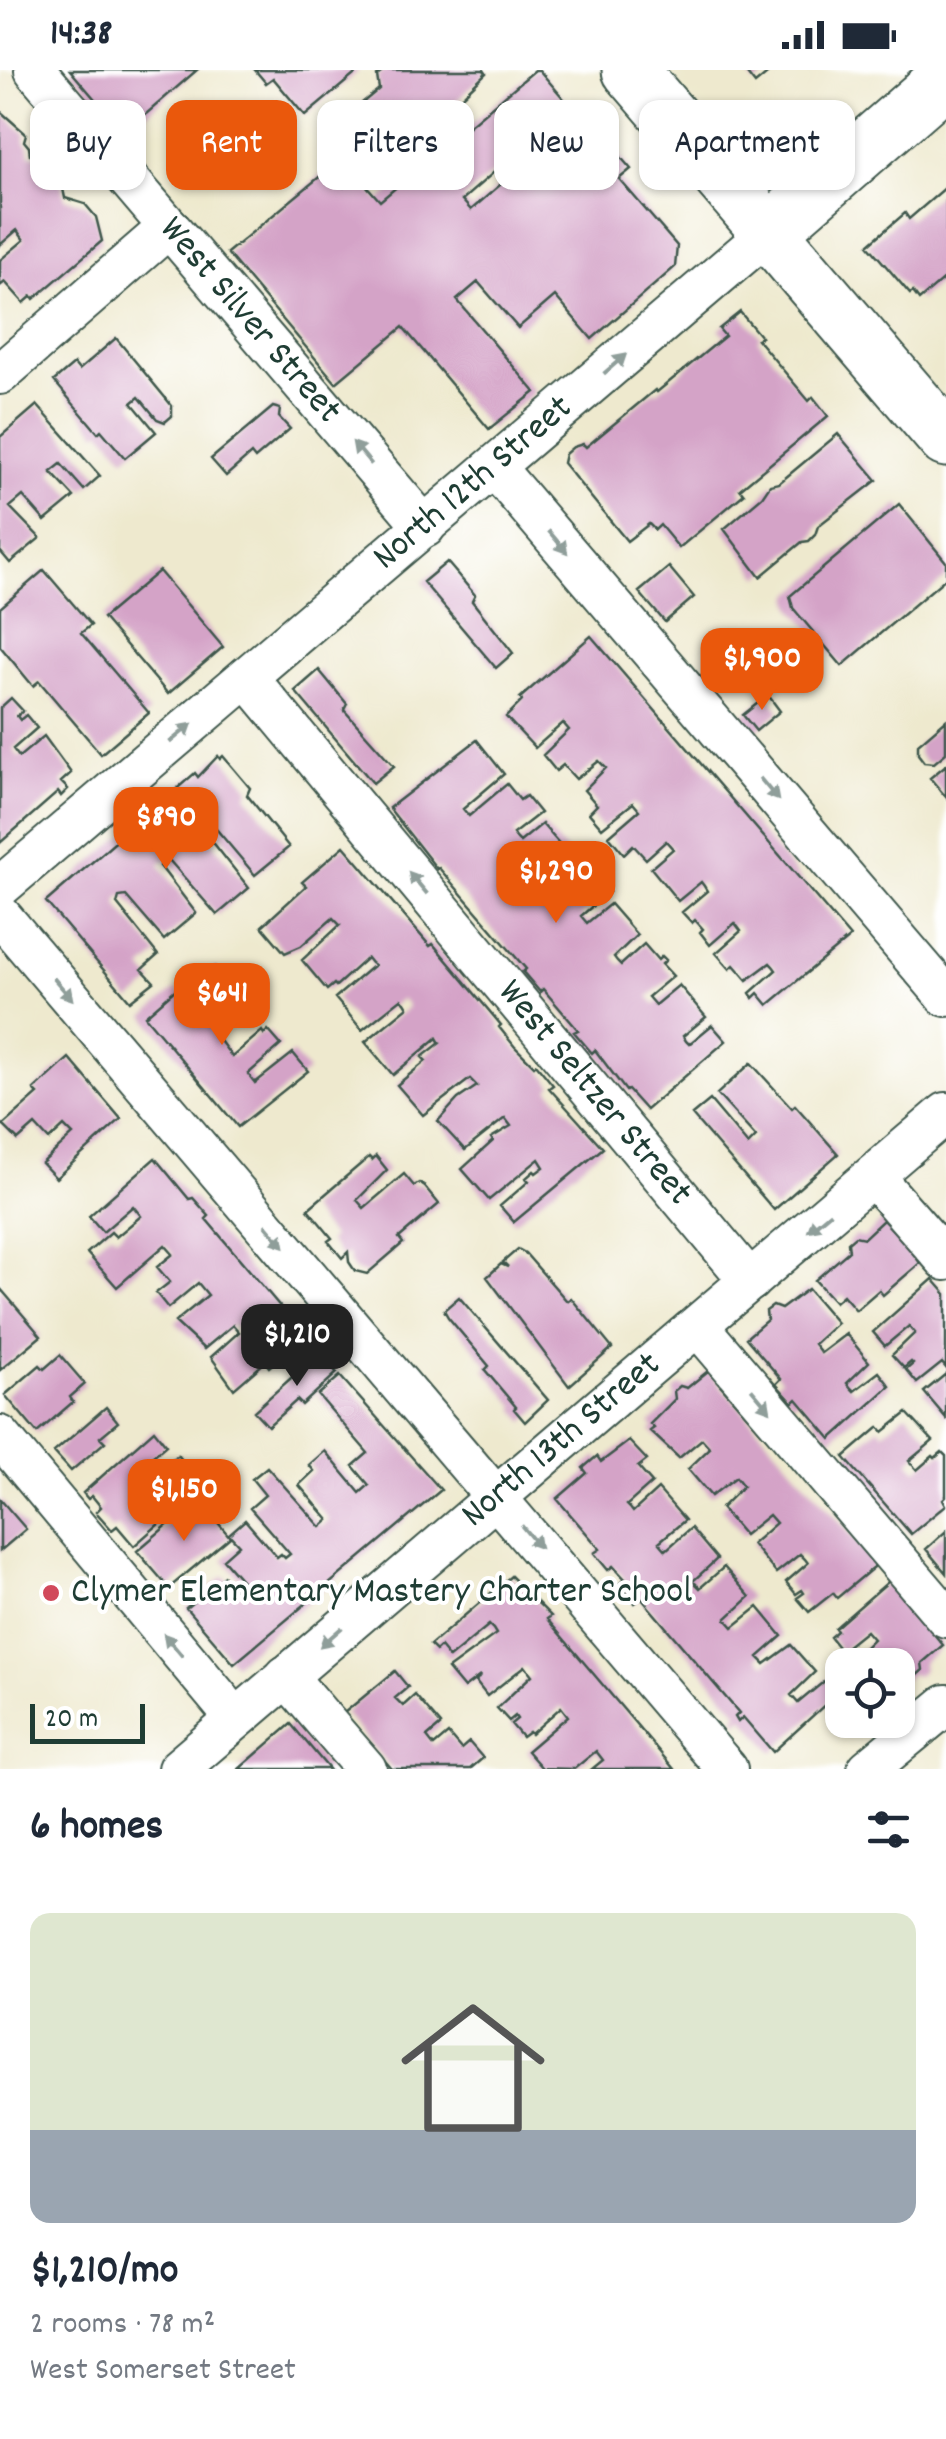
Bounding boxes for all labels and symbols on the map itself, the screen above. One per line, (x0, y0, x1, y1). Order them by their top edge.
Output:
street label: West Silver Street (145, 205, 354, 437)
one-way arrow (603, 354, 628, 375)
street label: North 12th Street (362, 383, 586, 585)
one-way arrow (351, 441, 373, 466)
one-way arrow (547, 529, 569, 554)
pin: $1,900 (681, 628, 843, 713)
one-way arrow (168, 722, 193, 744)
one-way arrow (758, 776, 780, 801)
pin: $890 (107, 787, 225, 872)
pin: $1,290 (475, 841, 637, 926)
one-way arrow (408, 871, 430, 896)
pin: $641 (163, 963, 281, 1048)
street label: West Seltzer Street (483, 968, 705, 1219)
one-way arrow (52, 976, 74, 1001)
one-way arrow (806, 1211, 831, 1232)
one-way arrow (263, 1223, 285, 1248)
pin: $1,210 (216, 1304, 378, 1389)
street label: North 13th Street (450, 1340, 674, 1542)
one-way arrow (750, 1387, 772, 1412)
pin: $1,150 (103, 1459, 265, 1544)
one-way arrow (519, 1524, 541, 1549)
place label: Clymer Elementary Mastery Charter School (71, 1566, 692, 1621)
marker: Clymer Elementary Mastery Charter School (40, 1582, 62, 1604)
one-way arrow (319, 1626, 344, 1648)
one-way arrow (163, 1632, 185, 1657)
scale bar (30, 1699, 145, 1744)

